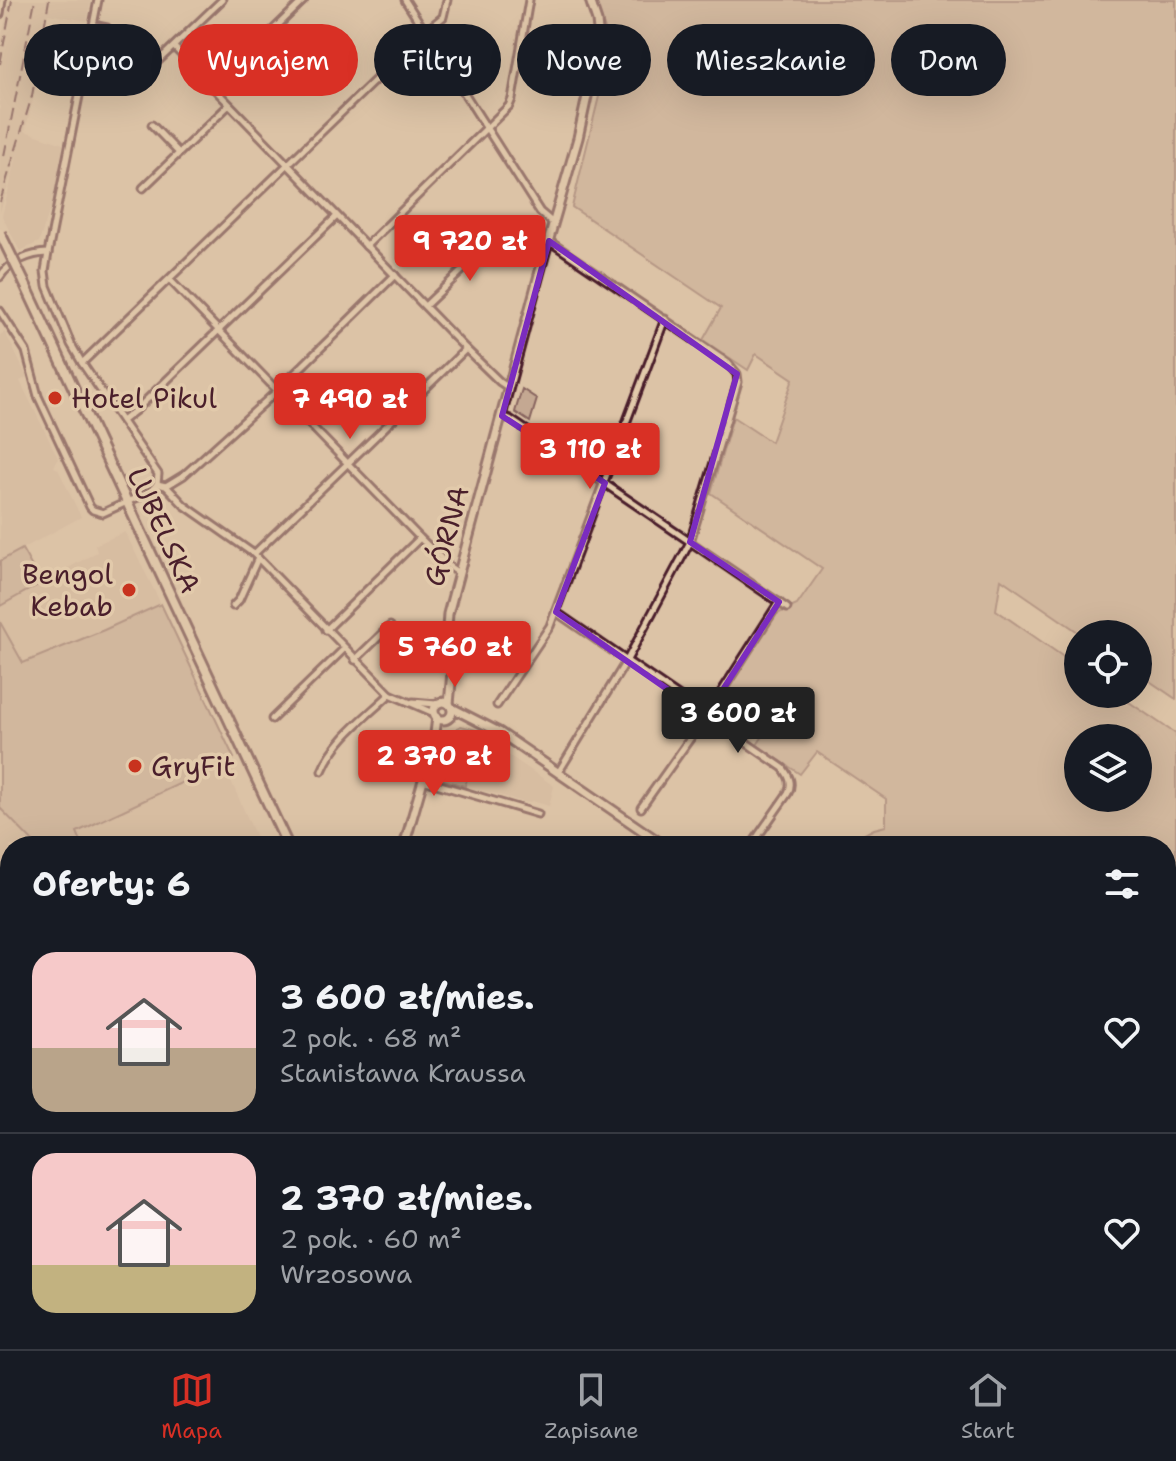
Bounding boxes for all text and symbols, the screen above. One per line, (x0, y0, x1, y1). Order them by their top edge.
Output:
chip: Kupno (24, 24, 162, 96)
chip: Wynajem (178, 24, 358, 96)
chip: Filtry (374, 24, 501, 96)
chip: Nowe (517, 24, 651, 96)
chip: Mieszkanie (667, 24, 875, 96)
chip: Dom (891, 24, 1006, 96)
pin: 9 720 zł (387, 215, 553, 283)
text: 9 720 zł (412, 223, 528, 258)
pin: 7 490 zł (267, 373, 433, 441)
place label: Hotel Pikul (71, 379, 217, 417)
text: 7 490 zł (292, 381, 408, 416)
marker: Hotel Pikul (46, 389, 64, 407)
pin: 3 110 zł (507, 423, 673, 491)
text: 3 110 zł (539, 431, 641, 466)
street label: LUBELSKA (118, 461, 210, 599)
street label: GÓRNA (414, 482, 478, 590)
place label: Bengol Kebab (22, 555, 114, 625)
marker: Bengol Kebab (120, 581, 138, 599)
map controls (1064, 620, 1152, 812)
button: locate (1064, 620, 1152, 708)
pin: 5 760 zł (372, 621, 538, 689)
text: 5 760 zł (398, 629, 512, 664)
pin: 3 600 zł (655, 687, 821, 755)
text: 3 600 zł (680, 695, 796, 730)
button: layers (1064, 724, 1152, 812)
pin: 2 370 zł (351, 730, 517, 798)
text: 2 370 zł (376, 738, 492, 773)
place label: GryFit (151, 747, 235, 785)
marker: GryFit (126, 757, 144, 775)
text: Oferty: 6 (32, 861, 191, 907)
icon: filters (1100, 862, 1144, 906)
text: 3 600 zł/mies. (280, 974, 535, 1020)
icon: home (96, 984, 192, 1080)
icon: heart (1100, 1010, 1144, 1054)
text: 2 pok. · 68 m² (280, 1020, 462, 1055)
text: Stanisława Kraussa (280, 1055, 526, 1090)
text: 2 370 zł/mies. (280, 1175, 533, 1221)
icon: home (96, 1185, 192, 1281)
icon: heart (1100, 1211, 1144, 1255)
text: 2 pok. · 60 m² (280, 1221, 462, 1256)
text: Wrzosowa (280, 1256, 412, 1291)
tab: Mapa (161, 1368, 222, 1445)
tab: Zapisane (544, 1368, 639, 1445)
tab: Start (961, 1368, 1015, 1445)

